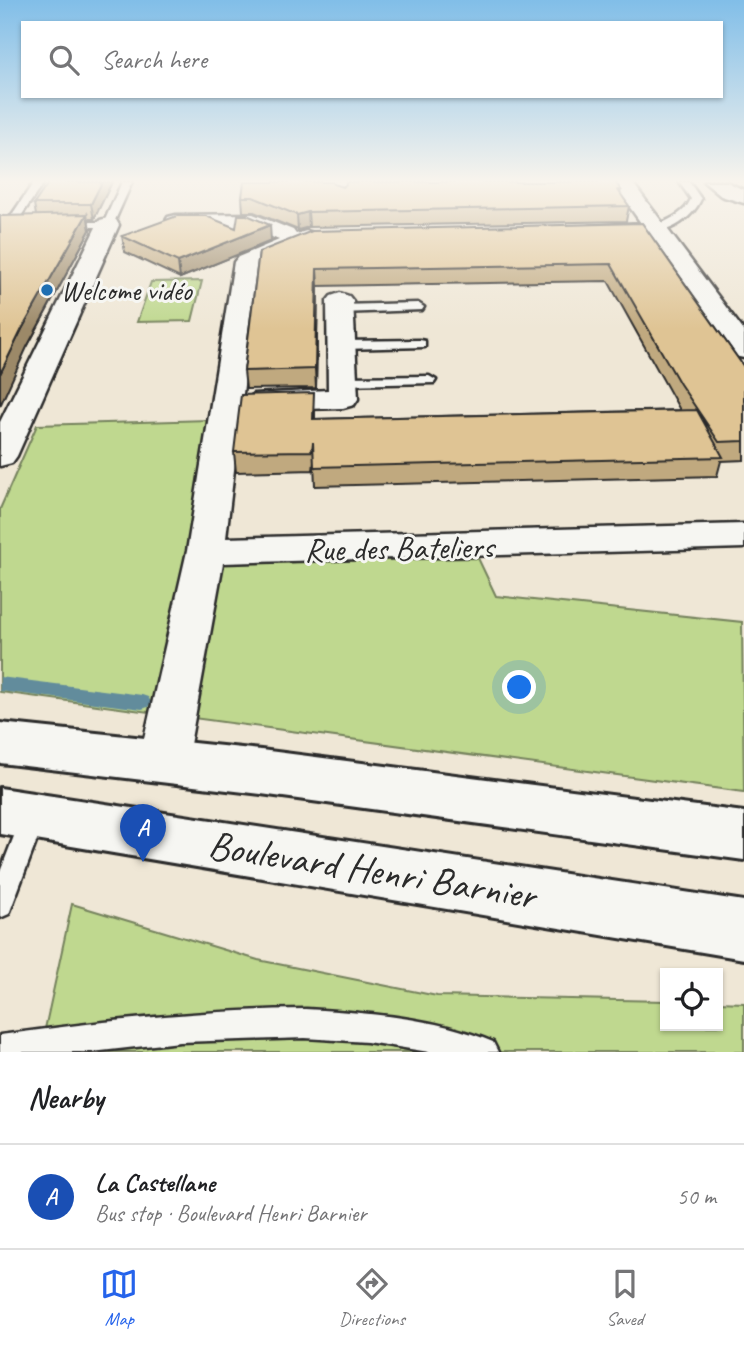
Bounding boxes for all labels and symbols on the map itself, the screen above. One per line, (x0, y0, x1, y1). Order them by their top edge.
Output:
place label: Welcome vidéo (61, 273, 194, 308)
marker: Welcome vidéo (39, 282, 55, 298)
street label: Rue des Bateliers (304, 525, 497, 571)
your location (502, 670, 536, 704)
pin: A (120, 804, 166, 862)
street label: Boulevard Henri Barnier (205, 819, 542, 921)

